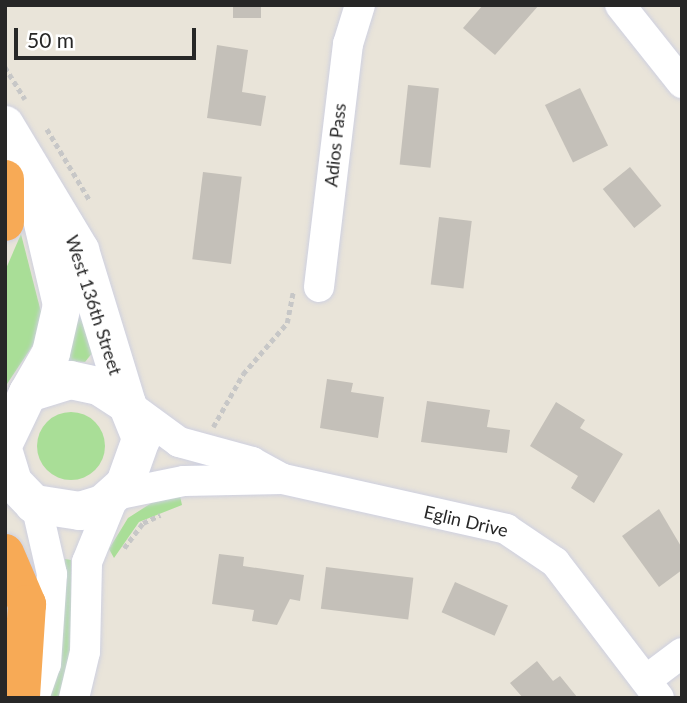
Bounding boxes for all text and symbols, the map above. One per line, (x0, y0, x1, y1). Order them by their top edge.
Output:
scale bar (18, 14, 200, 58)
text: 50 m (27, 27, 74, 52)
street label: Adios Pass (320, 102, 350, 188)
street label: West 136th Street (61, 232, 127, 378)
street label: Eglin Drive (422, 501, 510, 541)

